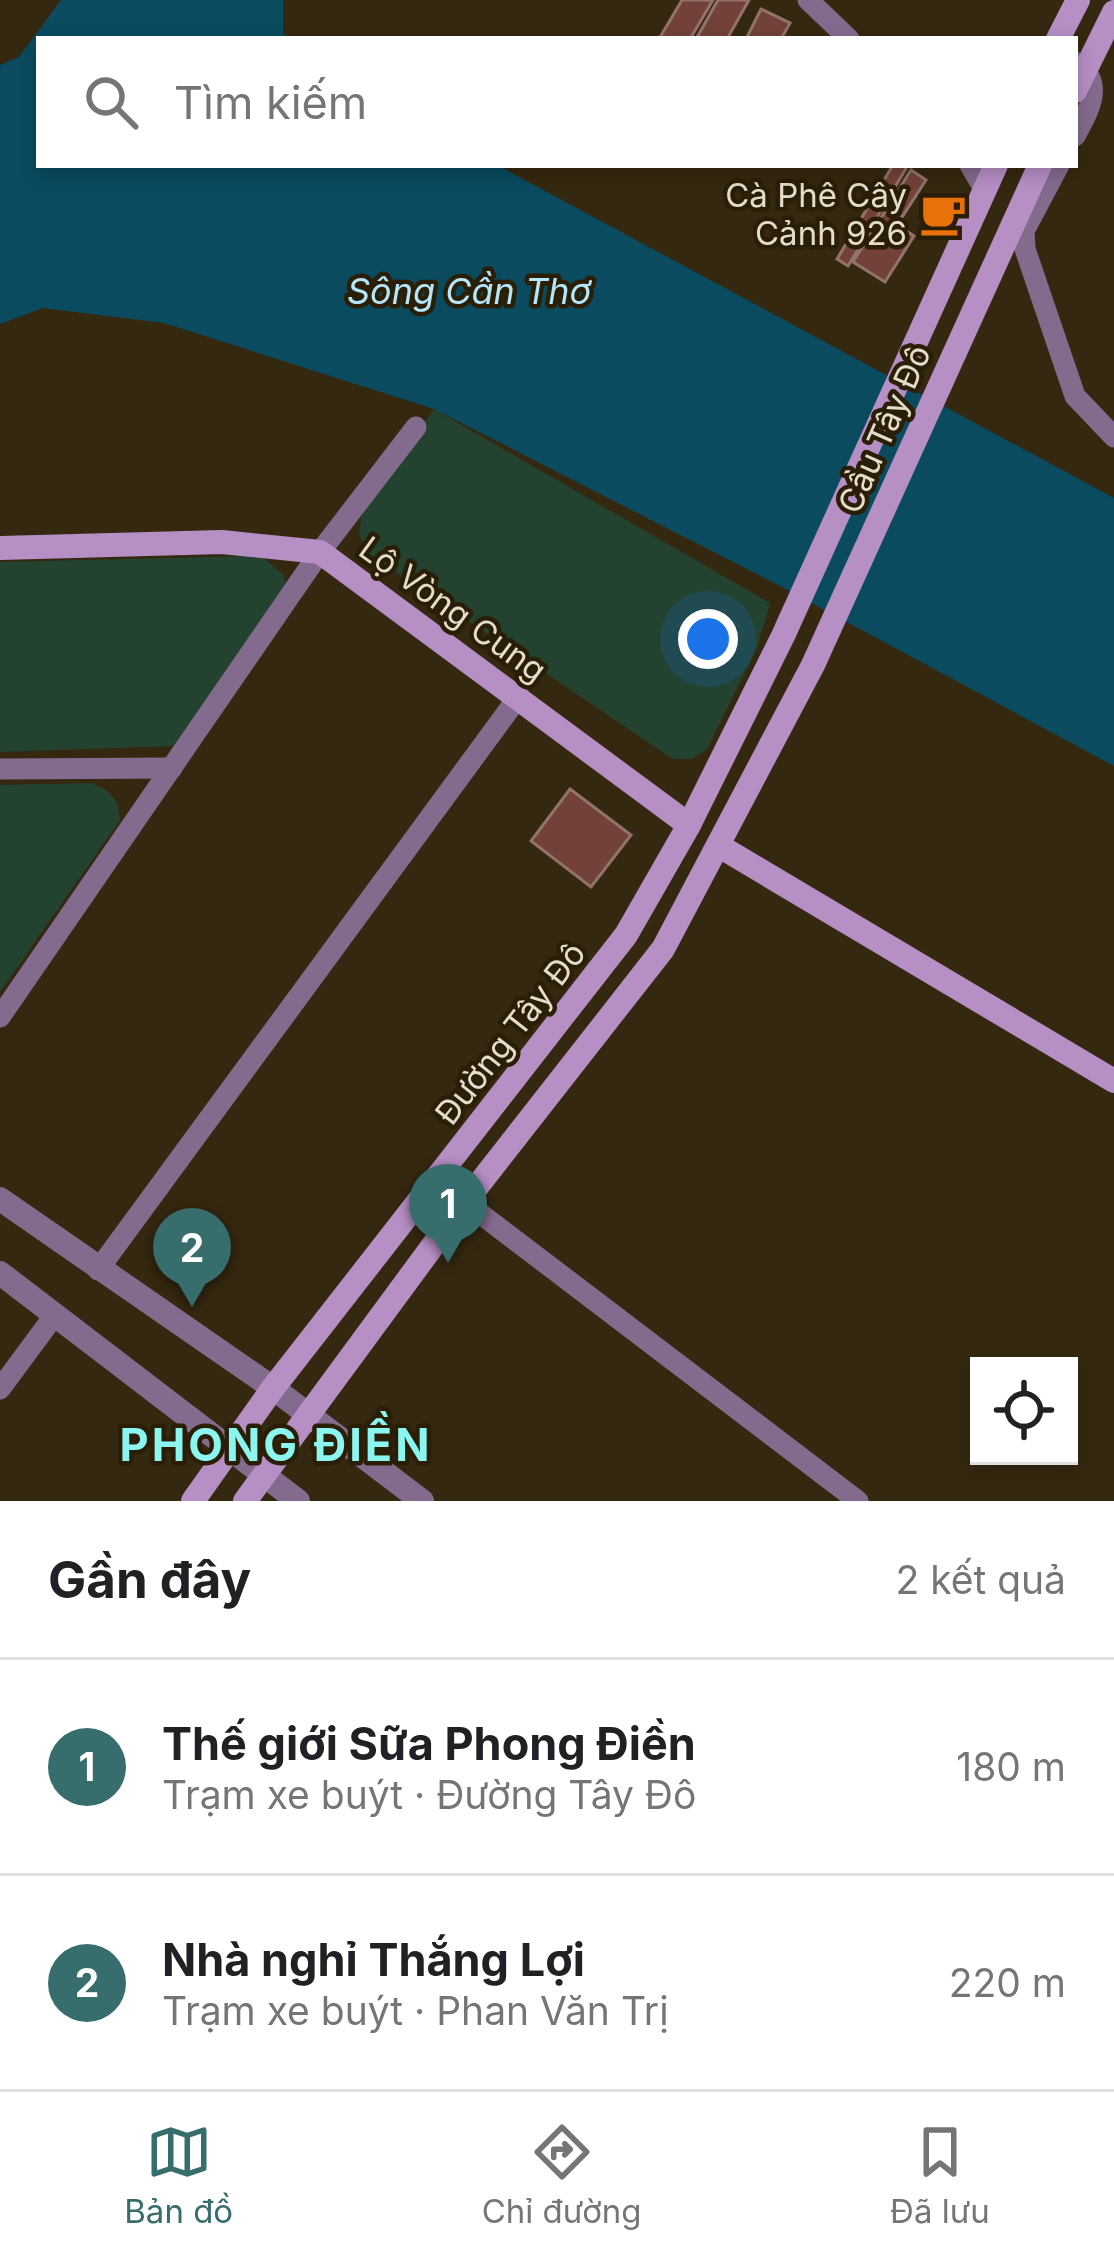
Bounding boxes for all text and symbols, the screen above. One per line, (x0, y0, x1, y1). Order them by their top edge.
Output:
search box (36, 36, 1078, 168)
icon: search (78, 69, 144, 135)
text: Tìm kiếm (174, 75, 367, 130)
place label: Cà Phê Cây Cảnh 926 (725, 175, 907, 253)
cafe icon: Cà Phê Cây Cảnh 926 (918, 189, 968, 239)
water label: Sông Cần Thơ (347, 269, 593, 313)
street label: Cầu Tây Đô (829, 339, 939, 519)
street label: Lộ Vòng Cung (352, 528, 554, 690)
your location (678, 609, 738, 669)
street label: Đường Tây Đô (426, 934, 594, 1132)
pin: 1 (409, 1164, 487, 1263)
pin: 2 (153, 1208, 231, 1307)
map controls (970, 1357, 1078, 1465)
button: locate (970, 1357, 1078, 1465)
district label: PHONG ĐIỀN (120, 1411, 432, 1472)
text: Gần đây (48, 1549, 251, 1610)
text: 2 kết quả (895, 1556, 1066, 1603)
text: Thế giới Sữa Phong Điền (162, 1716, 696, 1771)
text: 1 (79, 1743, 95, 1790)
text: 180 m (956, 1743, 1066, 1790)
text: Trạm xe buýt · Đường Tây Đô (162, 1771, 696, 1818)
text: Nhà nghỉ Thắng Lợi (162, 1932, 585, 1987)
text: 2 (75, 1959, 99, 2006)
text: 220 m (949, 1959, 1066, 2006)
text: Trạm xe buýt · Phan Văn Trị (162, 1987, 669, 2034)
tab: Bản đồ (124, 2119, 233, 2231)
tab: Chỉ đường (482, 2119, 642, 2231)
tab: Đã lưu (890, 2119, 990, 2231)

